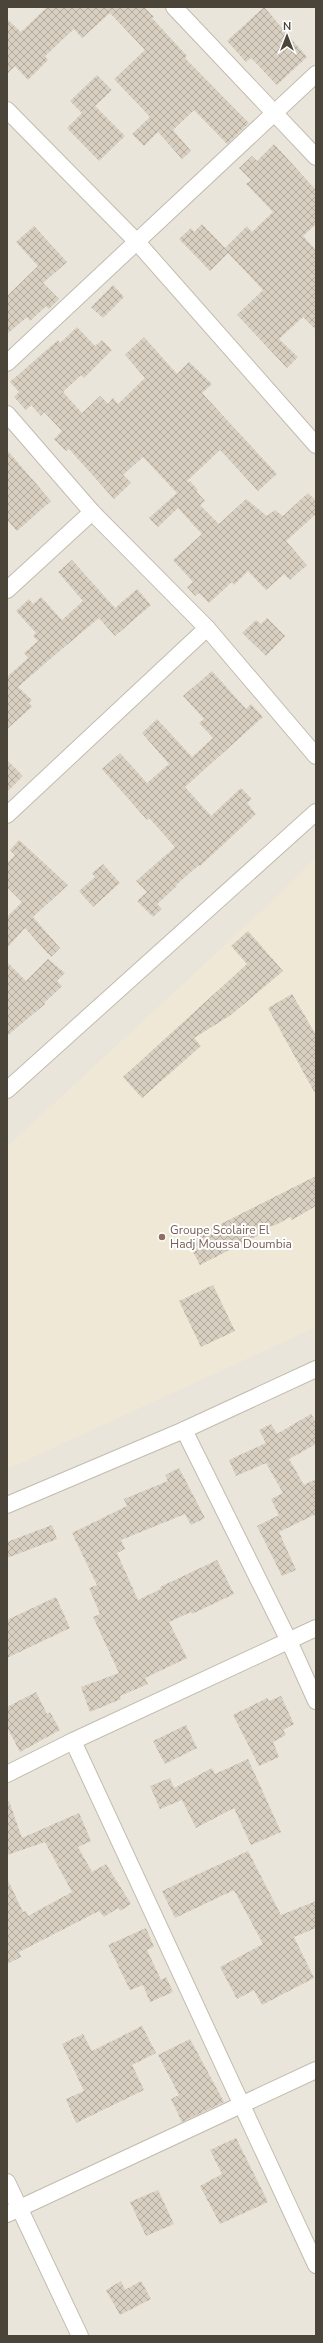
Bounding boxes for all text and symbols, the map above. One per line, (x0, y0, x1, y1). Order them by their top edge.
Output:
north arrow (267, 16, 307, 56)
text: N (283, 19, 291, 34)
place label: Groupe Scolaire El Hadj Moussa Doumbia (170, 1222, 292, 1252)
marker: Groupe Scolaire El Hadj Moussa Doumbia (157, 1232, 167, 1242)

